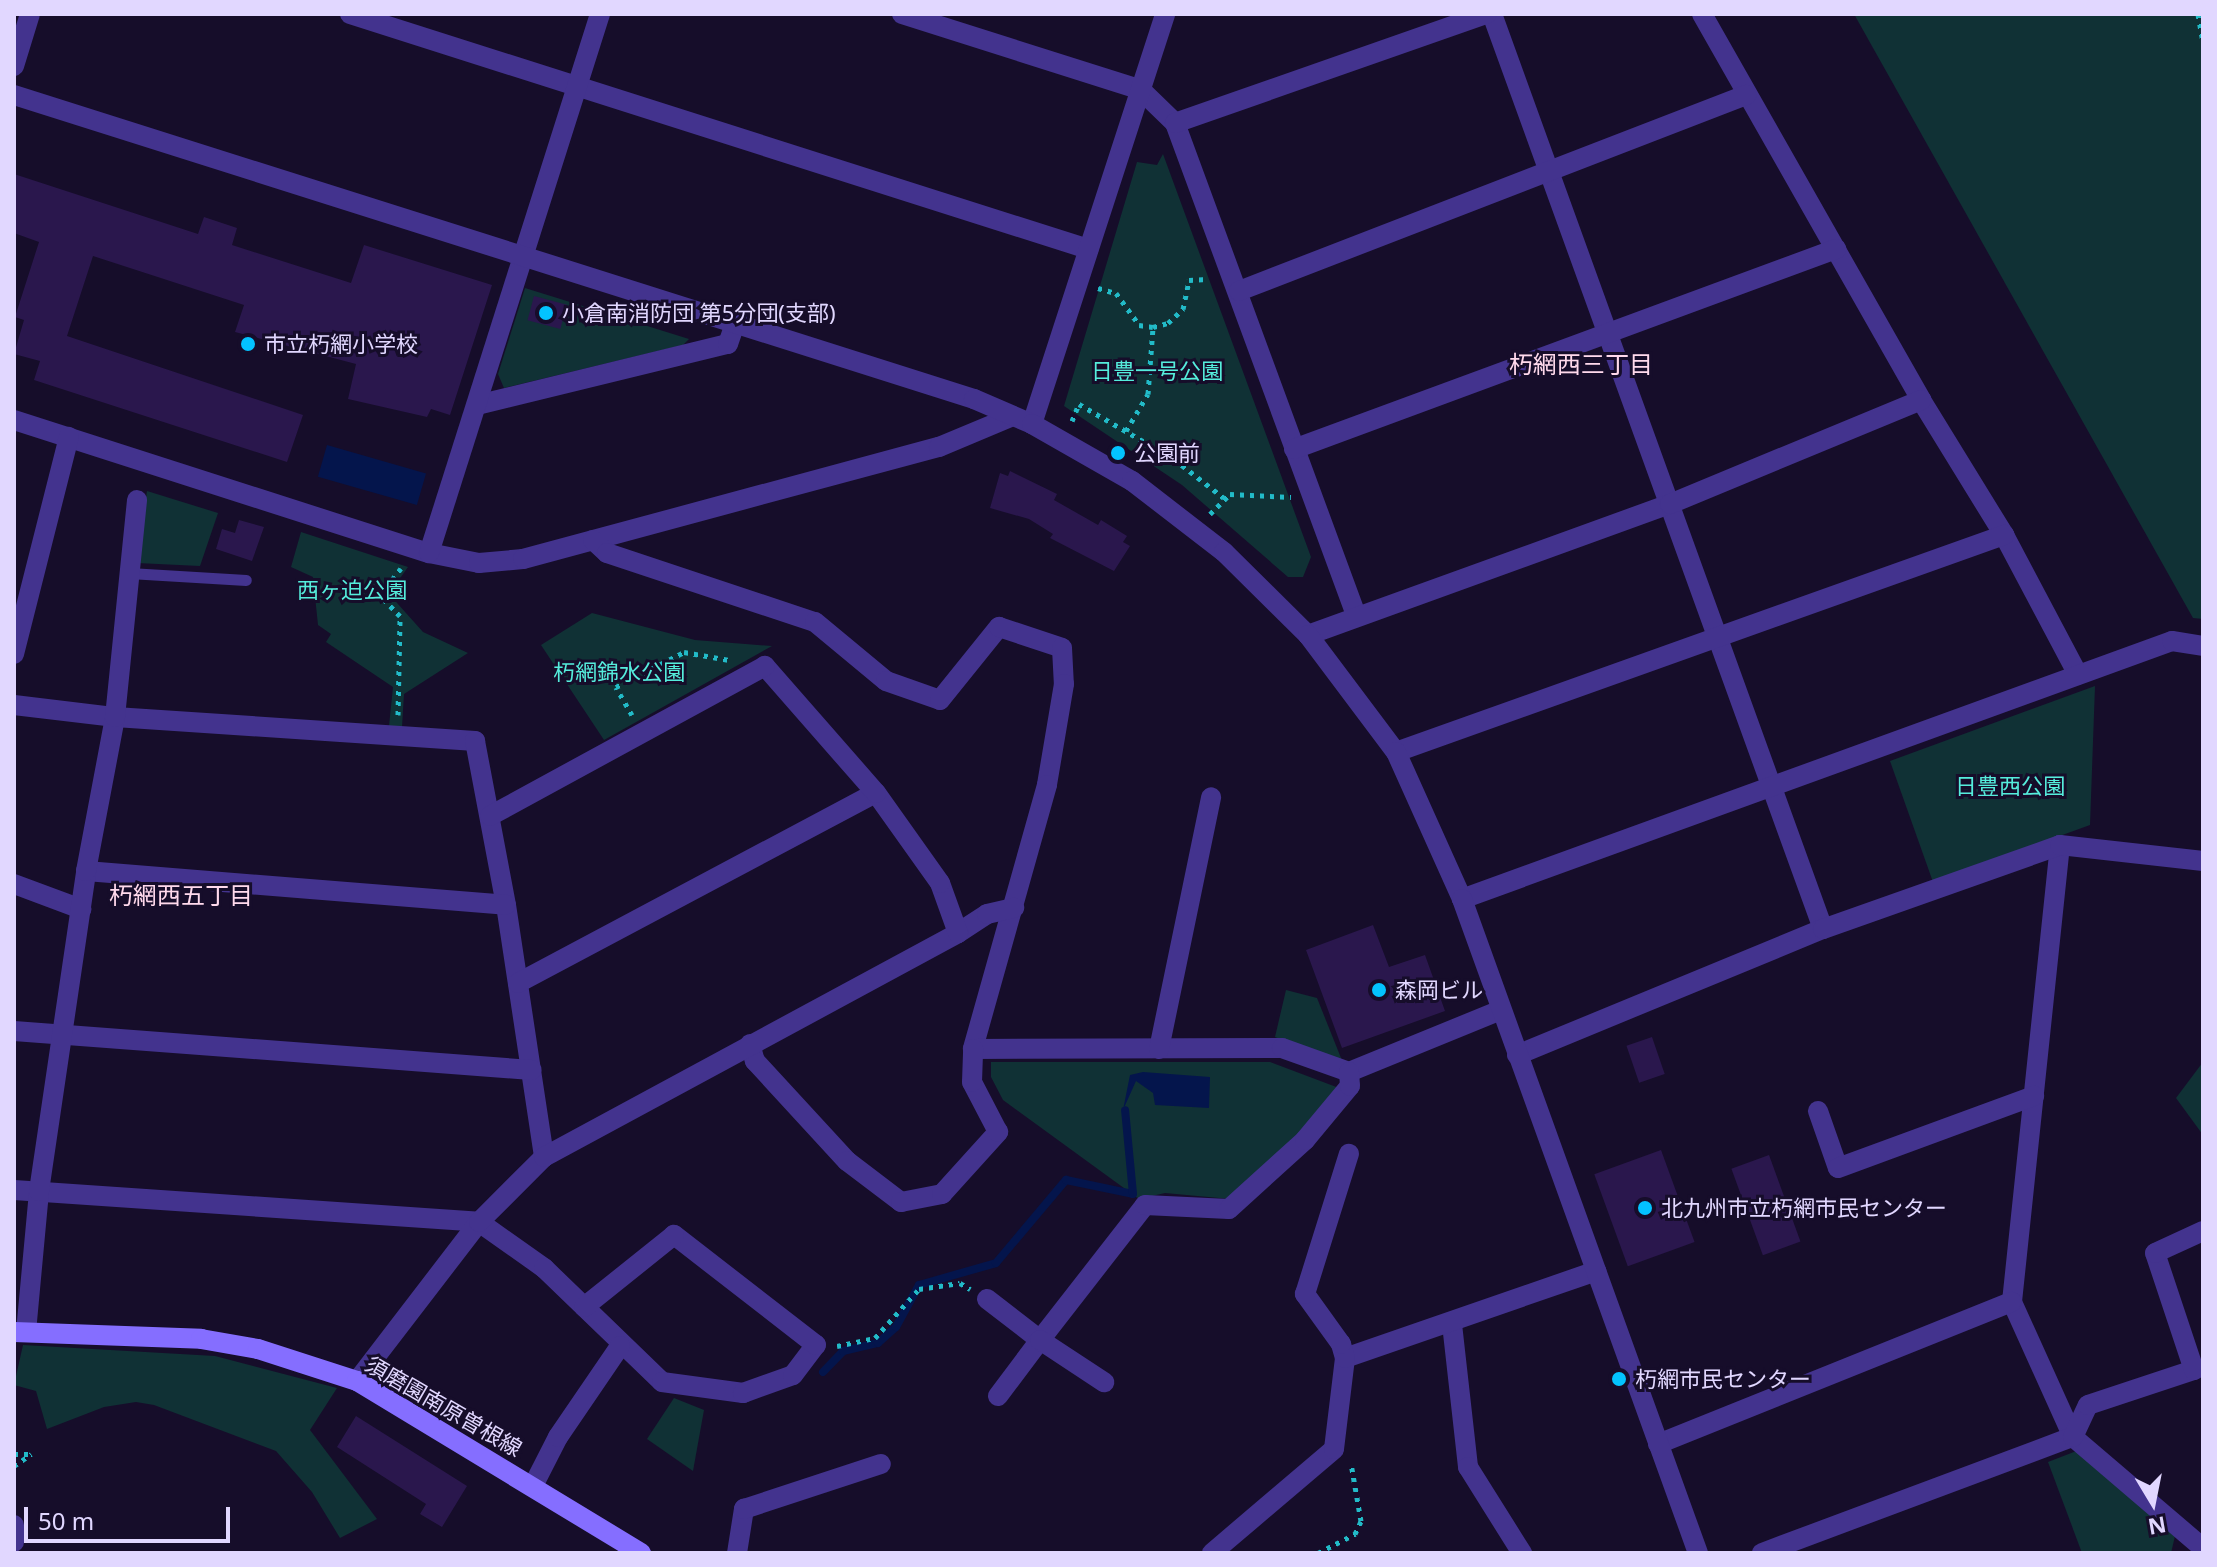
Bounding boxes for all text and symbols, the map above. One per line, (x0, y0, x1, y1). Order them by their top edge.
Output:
place label: 小倉南消防団 第5分団(支部) (562, 300, 836, 326)
marker: 小倉南消防団 第5分団(支部) (537, 304, 555, 322)
place label: 市立朽網小学校 (264, 331, 418, 357)
marker: 市立朽網小学校 (239, 335, 257, 353)
district label: 朽網西三丁目 (1509, 350, 1653, 378)
park label: 日豊一号公園 (1091, 358, 1223, 384)
place label: 公園前 (1134, 440, 1200, 466)
marker: 公園前 (1109, 444, 1127, 462)
park label: 西ヶ迫公園 (297, 577, 407, 603)
park label: 朽網錦水公園 (553, 659, 685, 685)
park label: 日豊西公園 (1955, 773, 2065, 799)
district label: 朽網西五丁目 (109, 881, 253, 909)
place label: 森岡ビル (1395, 977, 1483, 1003)
marker: 森岡ビル (1370, 981, 1388, 999)
place label: 北九州市立朽網市民センター (1661, 1195, 1947, 1221)
marker: 北九州市立朽網市民センター (1636, 1199, 1654, 1217)
street label: 須磨園南原曽根線 (361, 1351, 527, 1461)
place label: 朽網市民センター (1635, 1366, 1811, 1392)
marker: 朽網市民センター (1610, 1370, 1628, 1388)
north arrow (2113, 1463, 2193, 1543)
scale bar (28, 1491, 234, 1541)
text: 50 m (38, 1504, 94, 1537)
text: N (2146, 1510, 2169, 1543)

